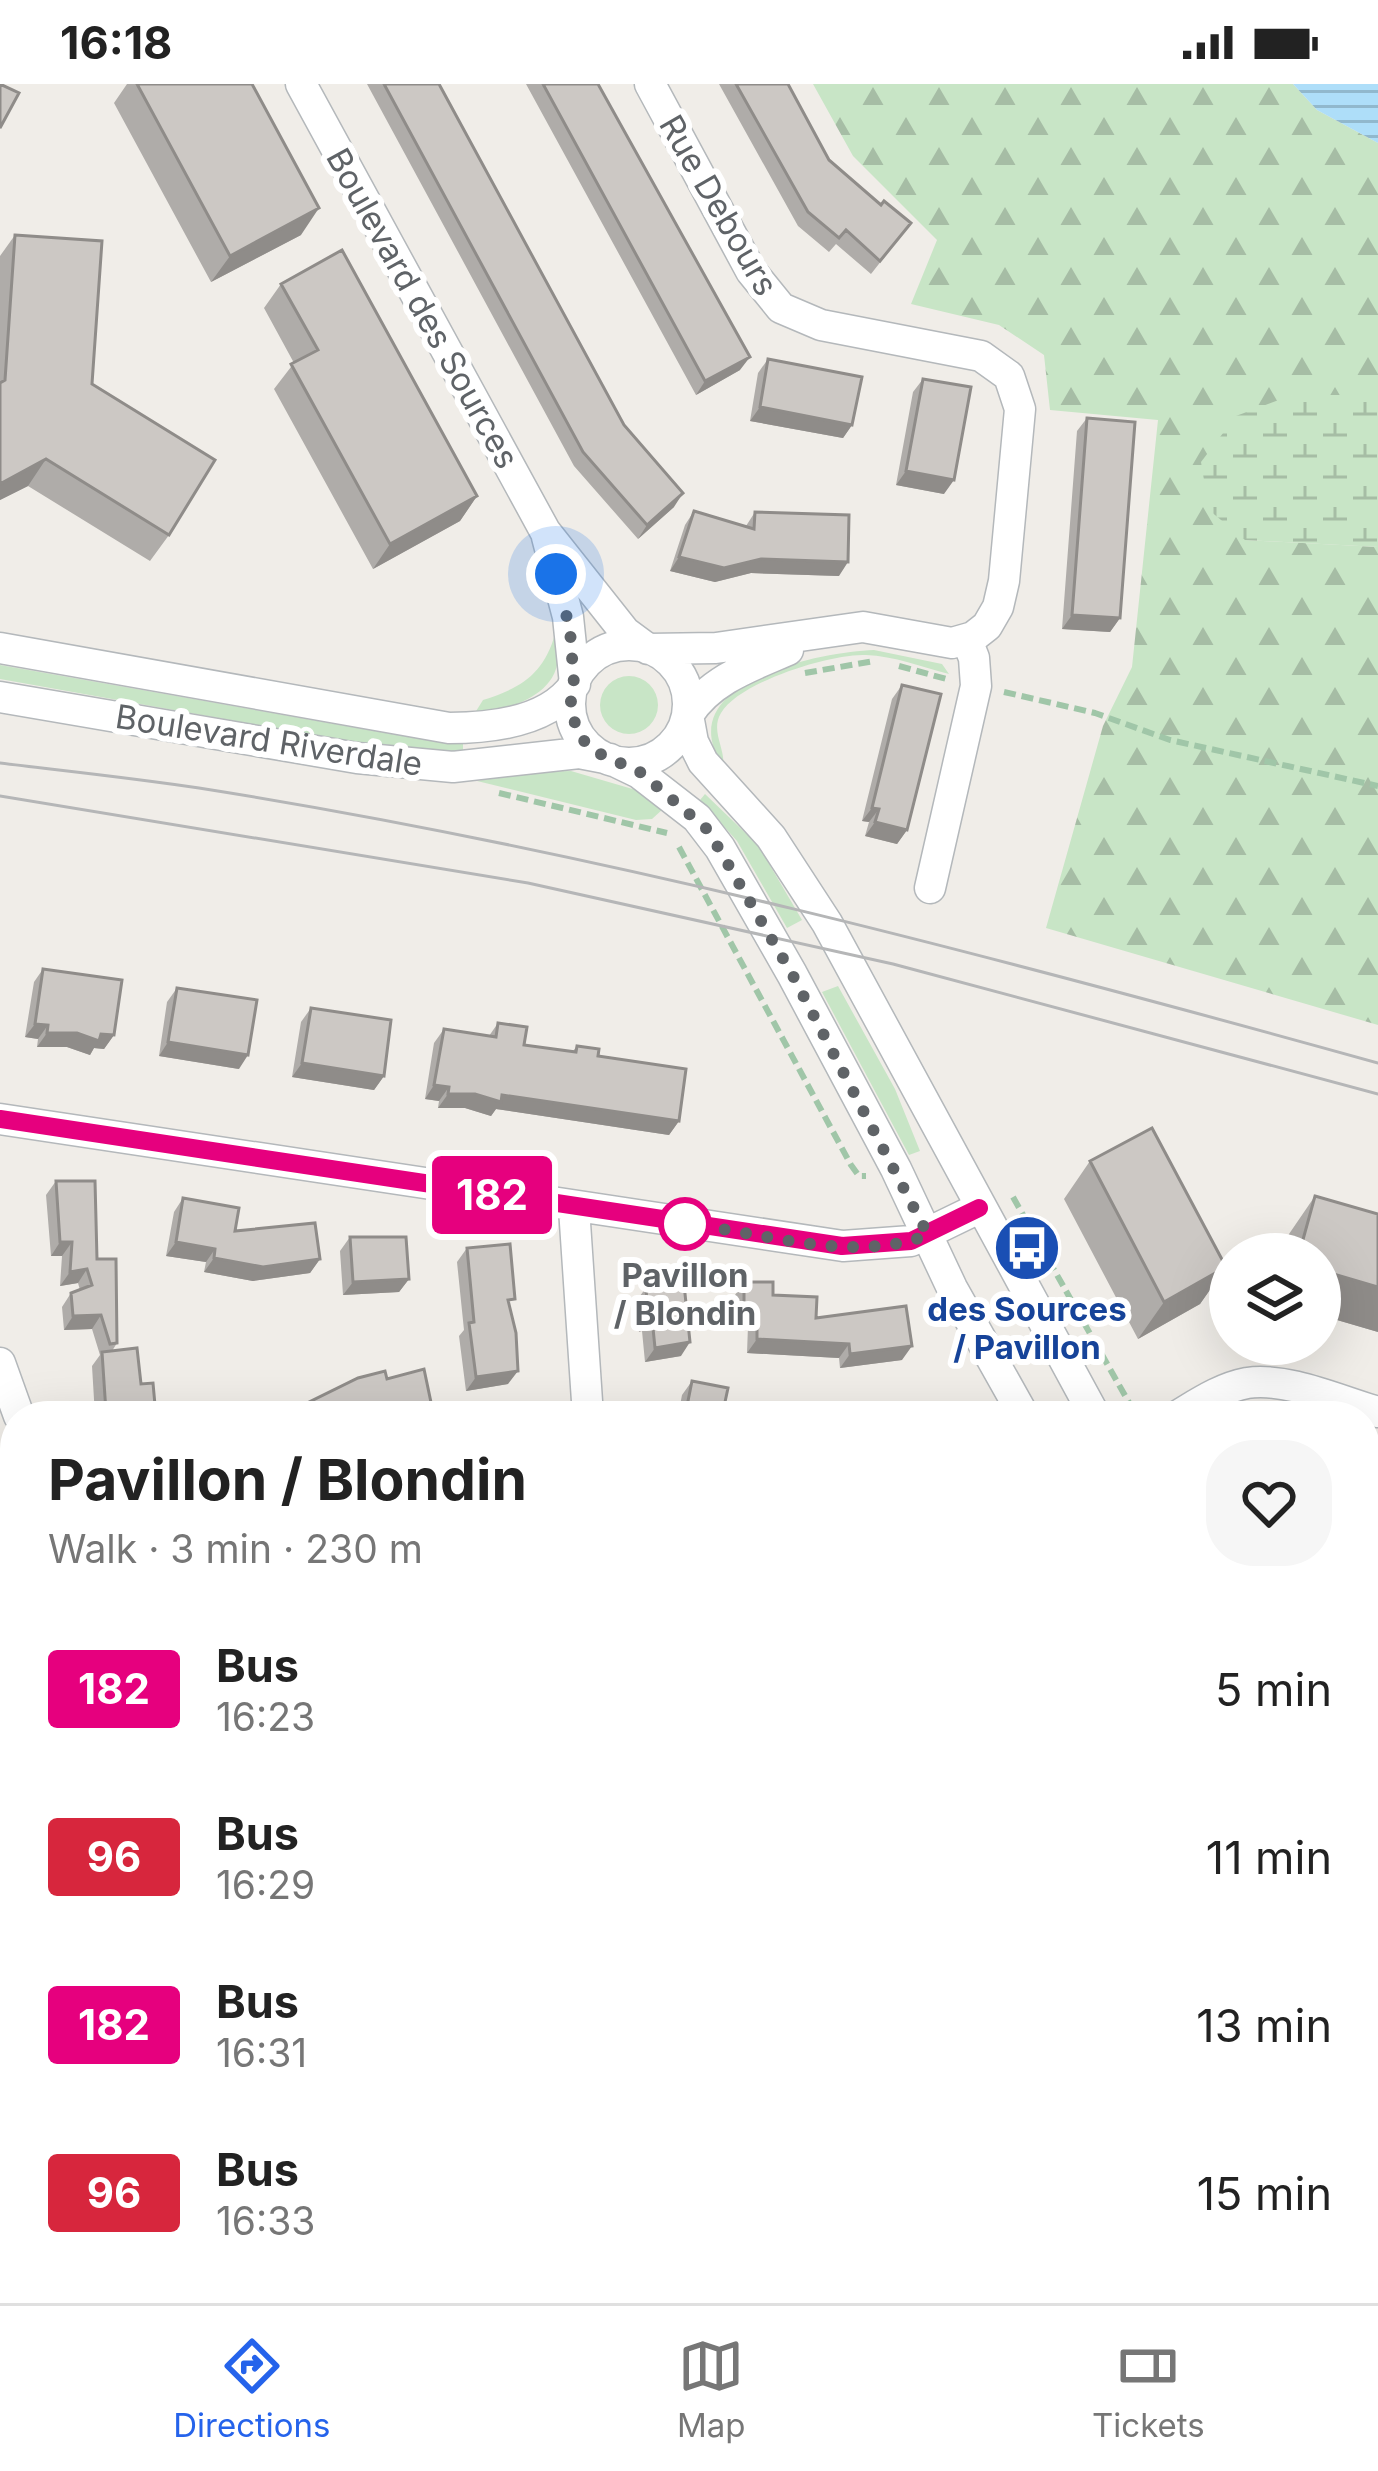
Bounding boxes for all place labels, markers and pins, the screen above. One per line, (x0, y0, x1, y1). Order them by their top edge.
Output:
marker: Pavillon / Blondin (660, 1199, 710, 1249)
bus stop icon: des Sources / Pavillon (992, 1213, 1062, 1283)
place label: Pavillon / Blondin (614, 1255, 756, 1333)
place label: des Sources / Pavillon (927, 1289, 1127, 1367)

